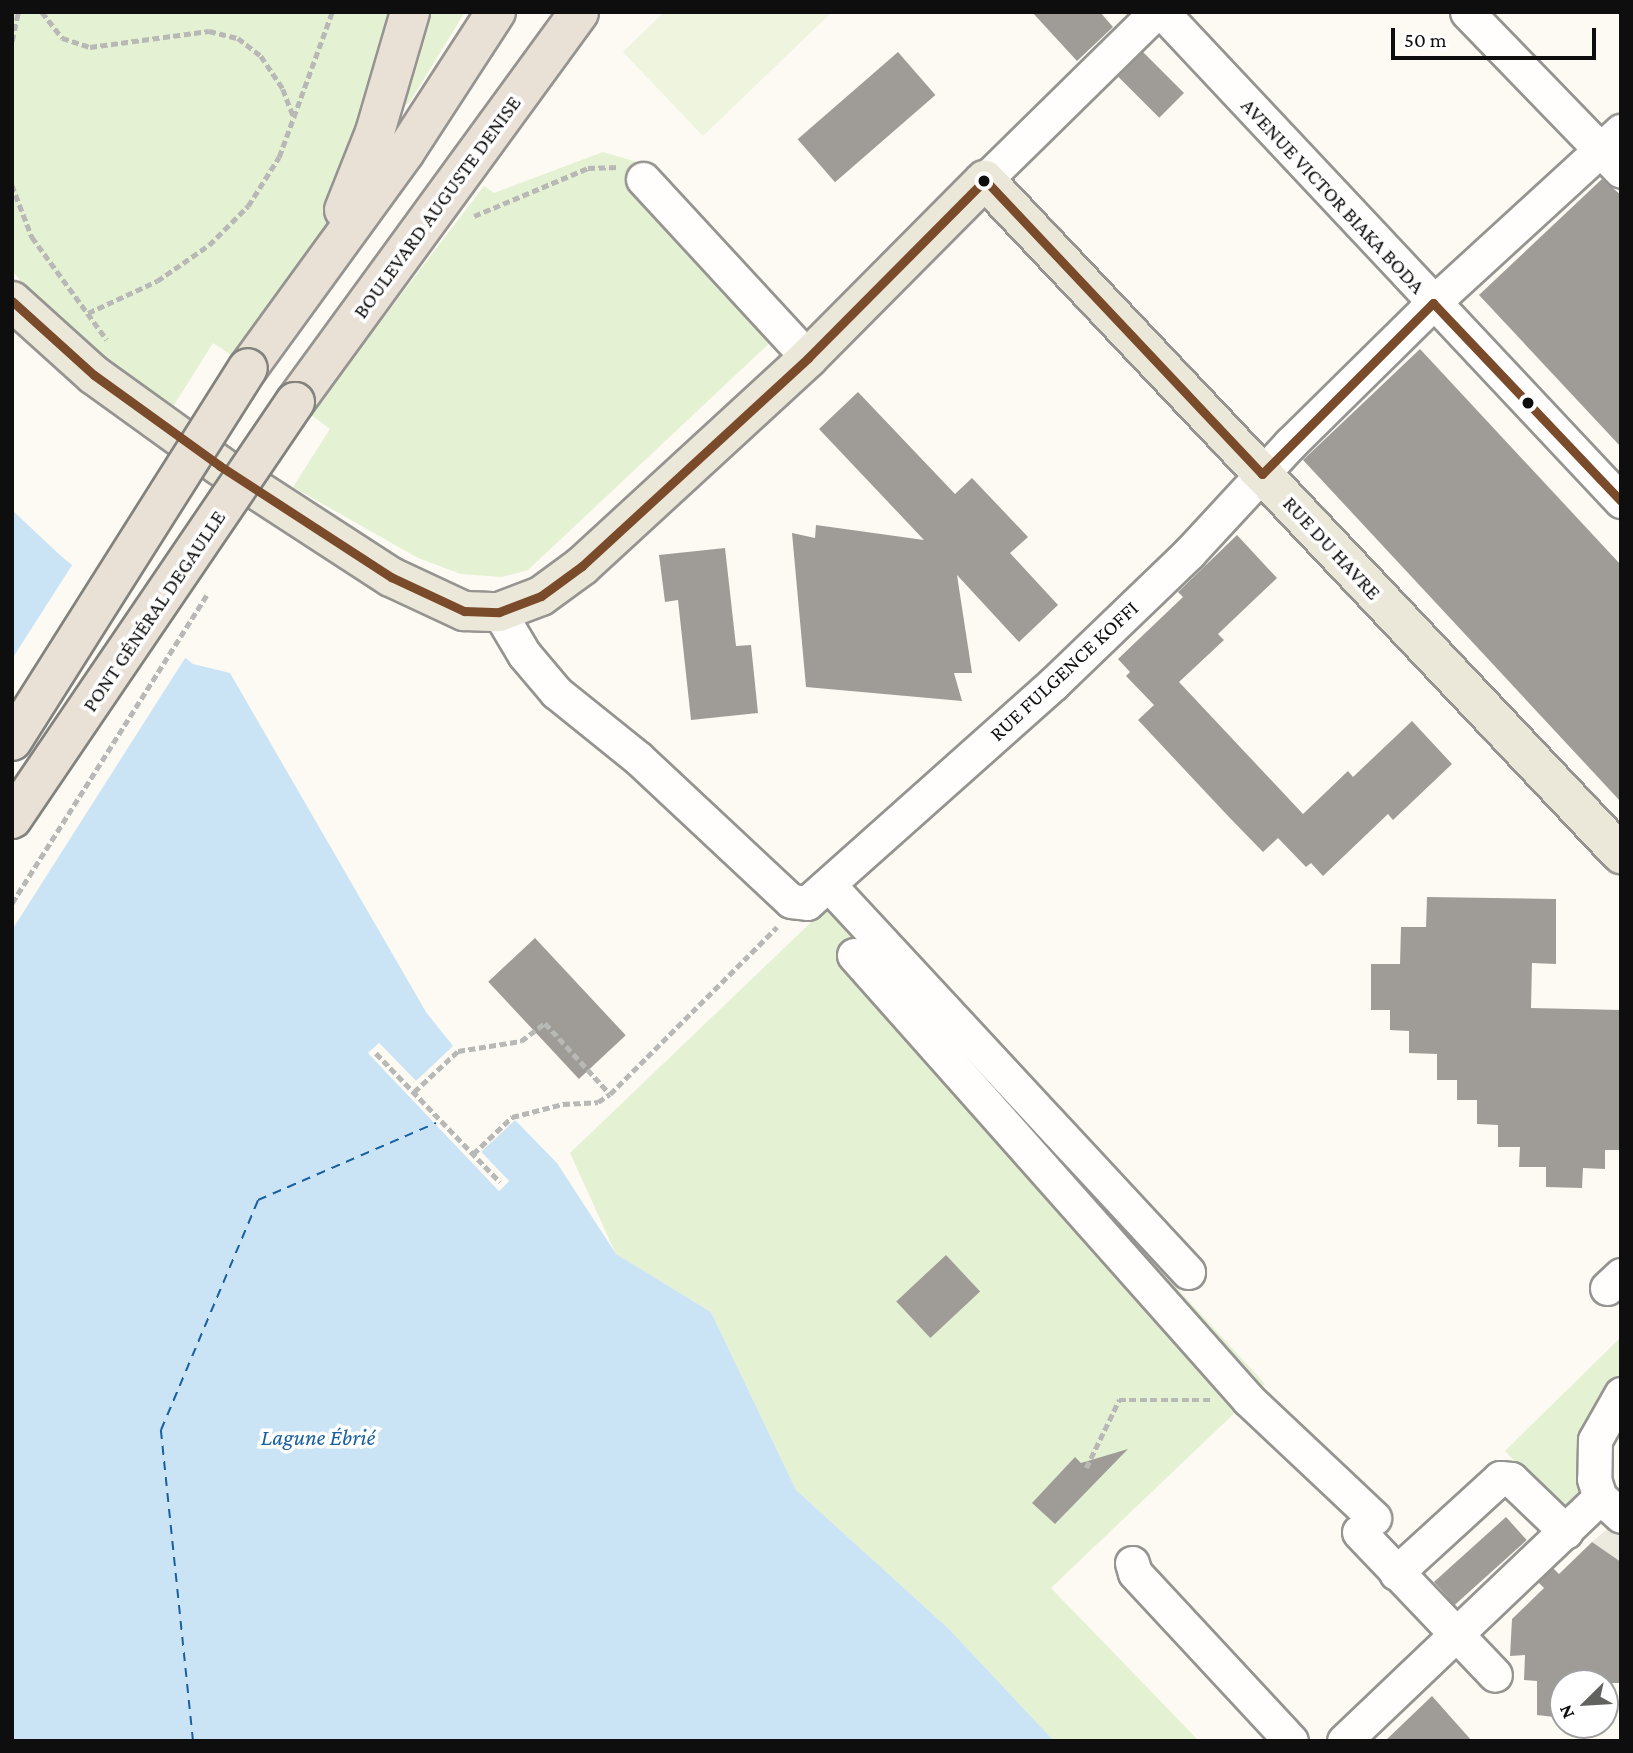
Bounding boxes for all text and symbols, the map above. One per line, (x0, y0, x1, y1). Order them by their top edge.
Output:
scale bar (1395, 14, 1600, 58)
text: 50 m (1404, 28, 1447, 52)
street label: BOULEVARD AUGUSTE DENISE (348, 91, 526, 323)
street label: AVENUE VICTOR BIAKA BODA (1236, 93, 1430, 299)
unlabelled marker (977, 174, 991, 188)
unlabelled marker (1521, 396, 1535, 410)
street label: RUE DU HAVRE (1278, 491, 1386, 605)
street label: PONT GÉNÉRAL DEGAULLE (77, 506, 231, 716)
street label: RUE FULGENCE KOFFI (984, 596, 1144, 746)
water label: Lagune Ébrié (261, 1423, 375, 1451)
north arrow (1549, 1669, 1619, 1739)
text: N (1554, 1702, 1578, 1722)

